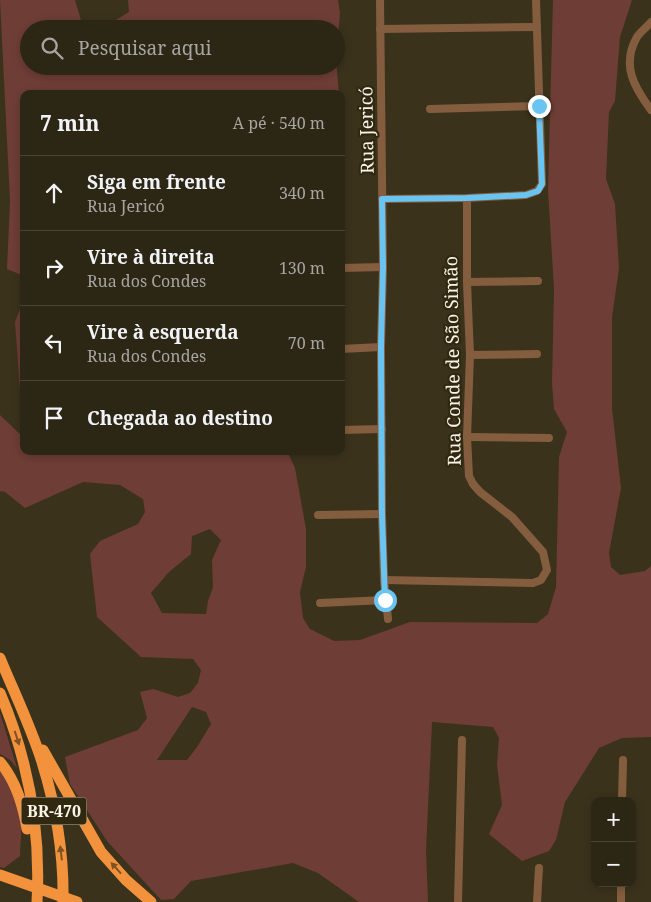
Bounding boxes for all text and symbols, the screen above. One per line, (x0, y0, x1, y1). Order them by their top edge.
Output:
search box (20, 20, 345, 75)
icon: search (38, 34, 66, 62)
text: Pesquisar aqui (78, 35, 212, 61)
street label: Rua Jericó (353, 86, 379, 174)
route end (528, 95, 551, 118)
text: 7 min (40, 109, 99, 137)
text: A pé · 540 m (233, 112, 325, 134)
text: Siga em frente (87, 169, 226, 195)
icon: ahead (40, 179, 68, 207)
text: 340 m (279, 182, 325, 204)
text: Rua Jericó (87, 195, 165, 217)
text: Vire à direita (87, 244, 215, 270)
icon: right (40, 254, 68, 282)
street label: Rua Conde de São Simão (438, 256, 466, 466)
text: 130 m (279, 257, 325, 279)
text: Rua dos Condes (87, 270, 206, 292)
text: Vire à esquerda (87, 319, 239, 345)
icon: left (40, 329, 68, 357)
text: 70 m (288, 332, 325, 354)
text: Rua dos Condes (87, 345, 206, 367)
icon: arrive (40, 404, 68, 432)
text: Chegada ao destino (87, 405, 273, 431)
route start (374, 589, 397, 612)
one-way arrow (14, 731, 22, 746)
map controls (591, 797, 636, 887)
button: + (591, 797, 636, 842)
road number: BR-470 (22, 798, 86, 824)
button: − (591, 842, 636, 887)
one-way arrow (57, 845, 65, 861)
one-way arrow (110, 863, 122, 875)

